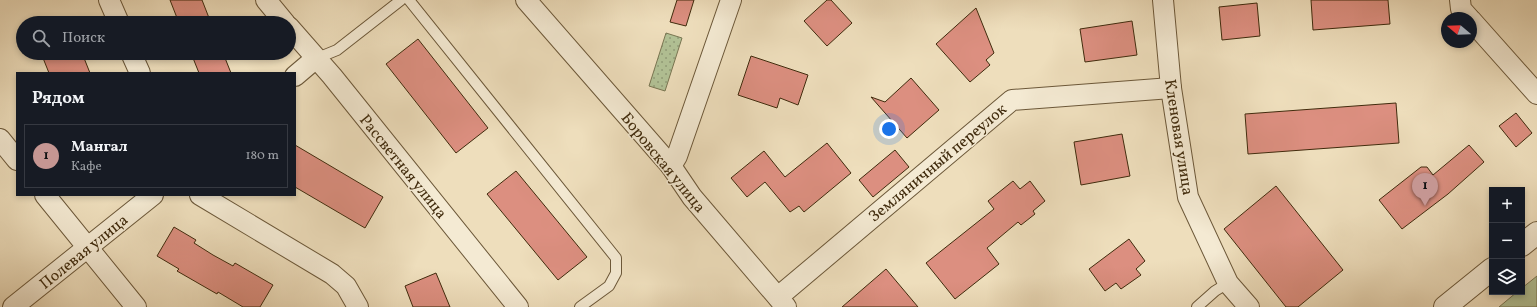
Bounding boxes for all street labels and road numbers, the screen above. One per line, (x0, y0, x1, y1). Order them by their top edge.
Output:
street label: Кленовая улица (1158, 78, 1198, 197)
street label: Земляничный переулок (864, 99, 1012, 228)
street label: Боровская улица (615, 108, 710, 218)
street label: Рассветная улица (353, 110, 451, 224)
street label: Полевая улица (35, 210, 133, 295)

